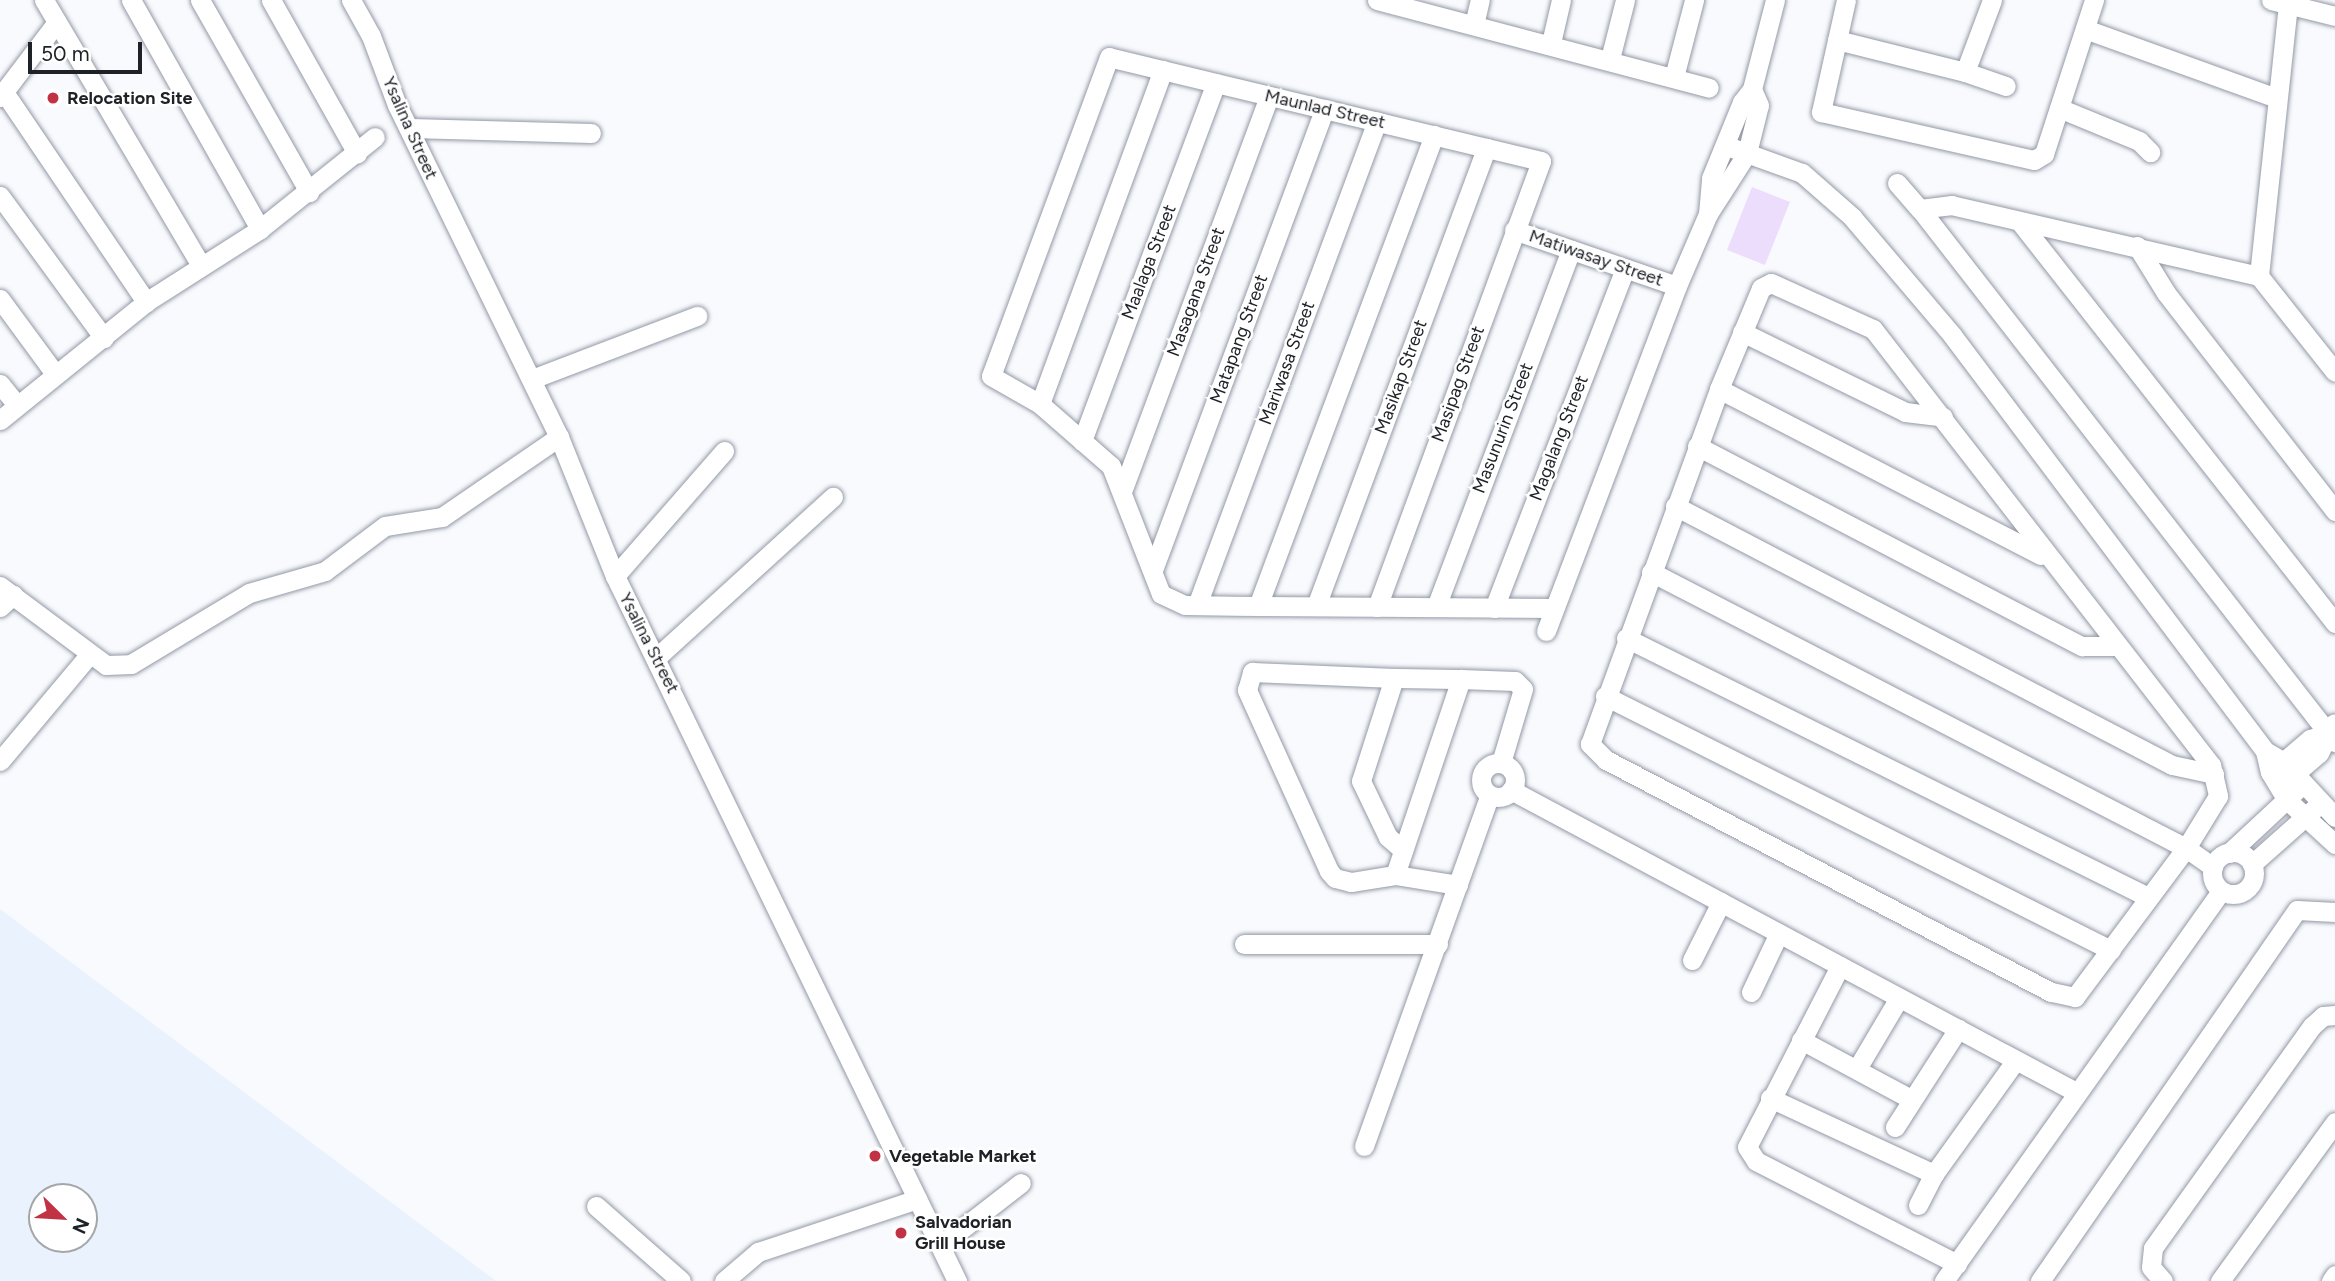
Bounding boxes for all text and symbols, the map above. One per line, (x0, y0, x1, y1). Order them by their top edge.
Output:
scale bar (32, 28, 145, 72)
text: 50 m (41, 41, 90, 66)
street label: Ysalina Street (378, 73, 442, 183)
street label: Maunlad Street (1263, 85, 1387, 133)
place label: Relocation Site (67, 87, 192, 109)
marker: Relocation Site (45, 90, 61, 106)
street label: Maalaga Street (1117, 201, 1181, 323)
street label: Masagana Street (1163, 225, 1229, 359)
street label: Matiwasay Street (1526, 225, 1666, 291)
street label: Matapang Street (1206, 272, 1272, 406)
street label: Mariwasa Street (1255, 298, 1319, 428)
street label: Masikap Street (1370, 317, 1432, 437)
street label: Masipag Street (1427, 323, 1489, 445)
street label: Masunurin Street (1468, 360, 1538, 496)
street label: Magalang Street (1525, 372, 1593, 504)
street label: Ysalina Street (614, 589, 684, 697)
place label: Vegetable Market (889, 1145, 1036, 1167)
marker: Vegetable Market (867, 1148, 883, 1164)
north arrow (28, 1183, 98, 1253)
place label: Salvadorian Grill House (915, 1212, 1012, 1254)
text: N (67, 1215, 94, 1237)
marker: Salvadorian Grill House (893, 1225, 909, 1241)

